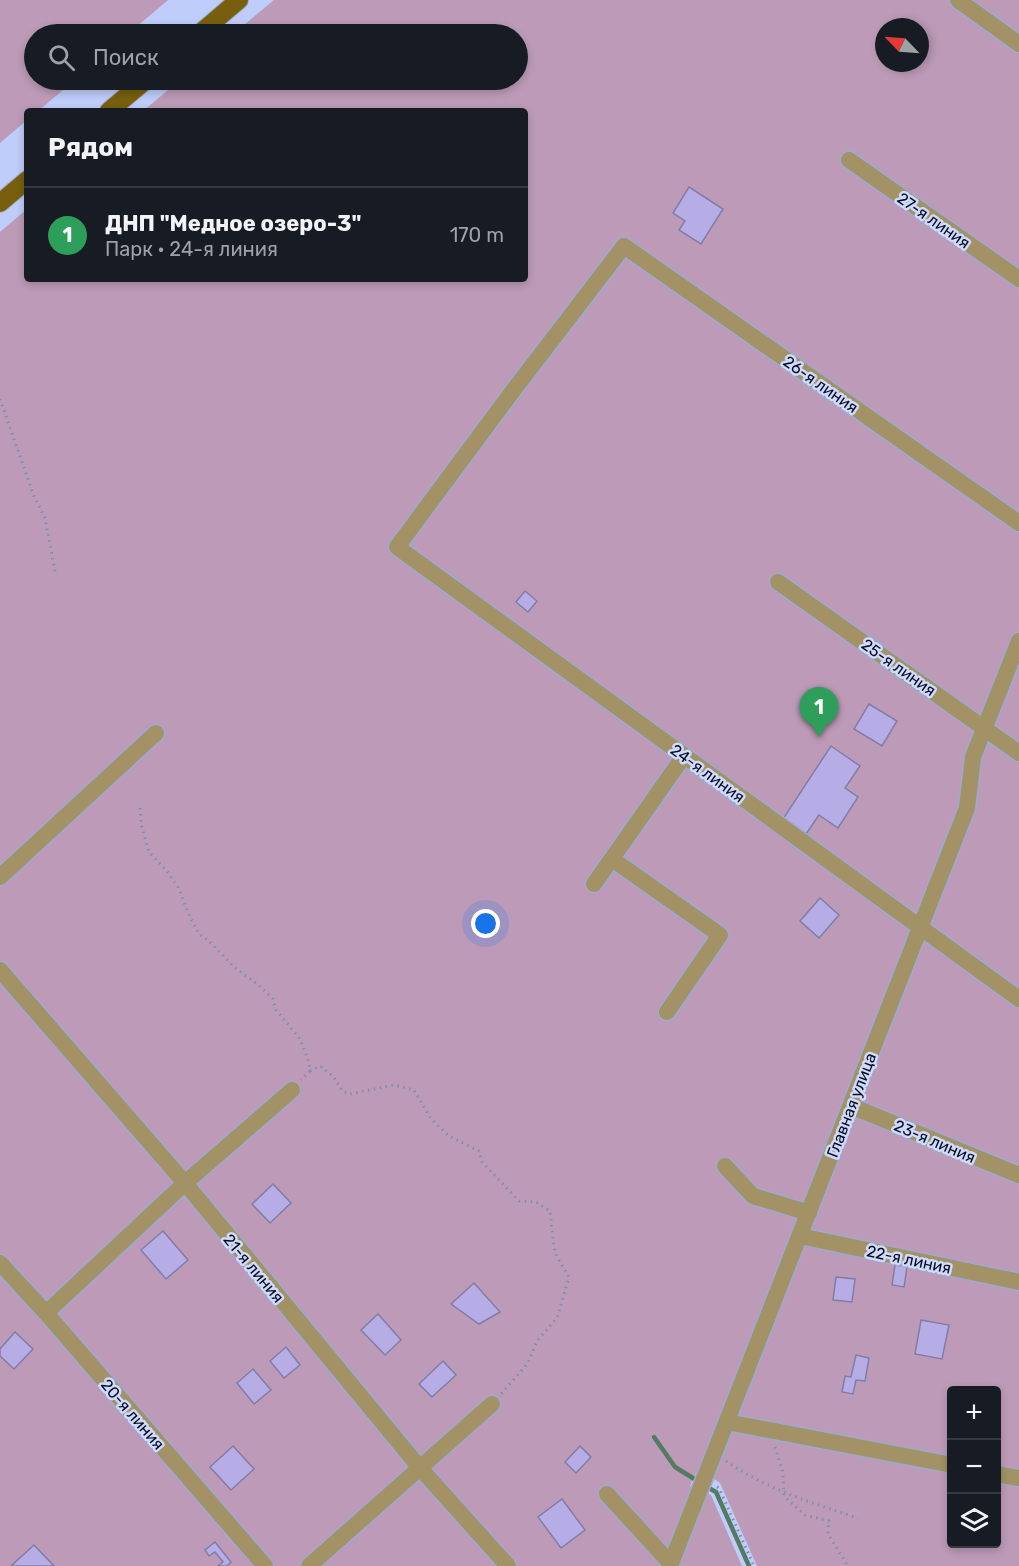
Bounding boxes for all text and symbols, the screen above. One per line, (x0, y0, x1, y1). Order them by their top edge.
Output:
north arrow (875, 18, 929, 72)
search box (24, 24, 528, 90)
icon: search (45, 41, 78, 74)
text: Поиск (93, 44, 159, 71)
text: Рядом (48, 132, 133, 163)
street label: 27-я линия (894, 188, 974, 252)
text: ДНП "Медное озеро-3" (105, 210, 361, 237)
text: 1 (63, 223, 72, 247)
text: 170 m (450, 223, 504, 247)
text: Парк · 24-я линия (105, 237, 278, 261)
street label: 26-я линия (780, 352, 862, 417)
street label: 25-я линия (858, 635, 940, 700)
pin: 1 (800, 688, 838, 737)
street label: 24-я линия (667, 740, 748, 807)
your location (471, 909, 500, 938)
street label: Главная улица (823, 1050, 880, 1160)
street label: 23-я линия (891, 1116, 978, 1167)
street label: 21-я линия (219, 1230, 288, 1307)
street label: 22-я линия (865, 1241, 953, 1278)
street label: 20-я линия (97, 1375, 168, 1453)
map controls (947, 1386, 1001, 1548)
button: + (947, 1386, 1001, 1440)
button: − (947, 1440, 1001, 1494)
button: layers (947, 1494, 1001, 1548)

